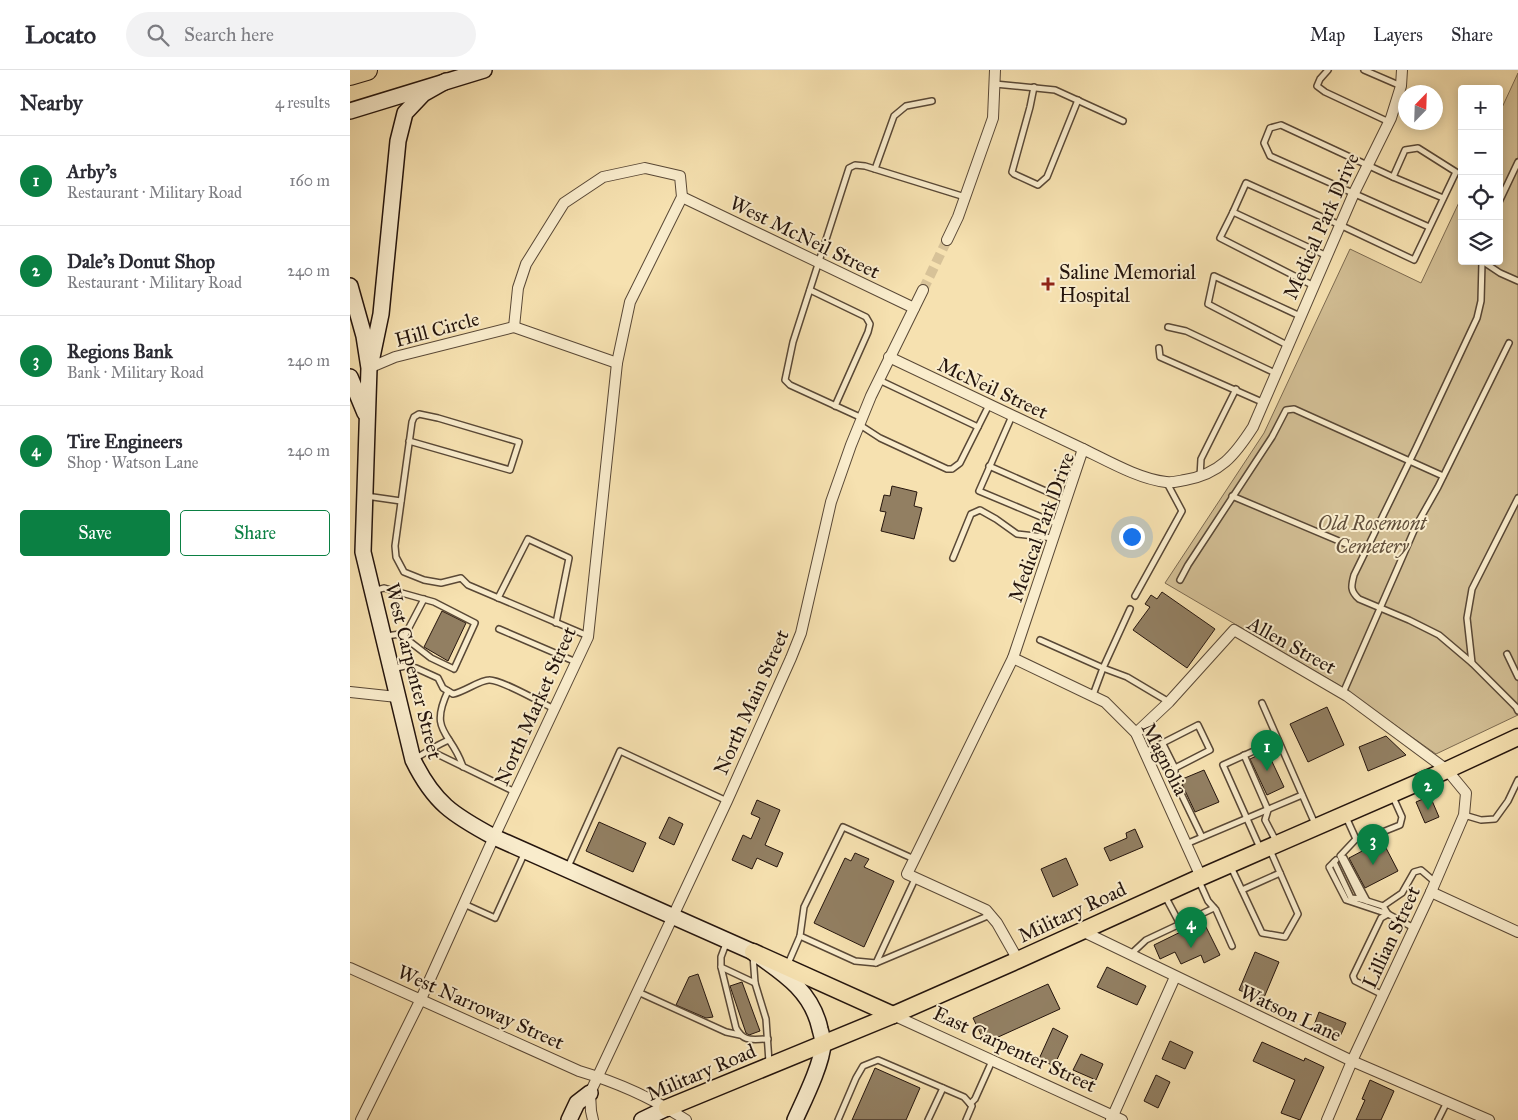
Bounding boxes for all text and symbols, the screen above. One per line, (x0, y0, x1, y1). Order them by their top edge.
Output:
search box (126, 12, 476, 57)
text: Locato (25, 20, 96, 50)
icon: search (144, 21, 172, 49)
text: Search here (184, 23, 274, 46)
text: Map (1310, 24, 1345, 46)
text: Layers (1373, 24, 1423, 46)
text: Share (1451, 24, 1493, 46)
north arrow (1398, 85, 1443, 130)
map controls (1458, 85, 1503, 265)
button: + (1458, 85, 1503, 130)
text: Nearby (20, 90, 83, 116)
text: 4 results (275, 93, 330, 112)
button: − (1458, 130, 1503, 175)
street label: Medical Park Drive (1278, 149, 1364, 303)
text: Arby's (67, 160, 117, 183)
text: 1 (33, 171, 39, 190)
text: 160 m (289, 171, 330, 190)
button: locate (1458, 175, 1503, 220)
text: Restaurant · Military Road (67, 183, 242, 202)
street label: West McNeil Street (726, 190, 884, 284)
button: layers (1458, 220, 1503, 265)
text: Dale's Donut Shop (67, 250, 215, 273)
place label: Saline Memorial Hospital (1059, 260, 1196, 307)
text: 2 (32, 261, 40, 280)
text: 240 m (287, 261, 330, 280)
text: Restaurant · Military Road (67, 273, 242, 292)
marker: Saline Memorial Hospital (1041, 277, 1055, 291)
street label: Hill Circle (392, 306, 482, 352)
text: Regions Bank (67, 340, 173, 363)
text: 3 (33, 351, 39, 370)
text: 240 m (287, 351, 330, 370)
street label: McNeil Street (934, 352, 1052, 424)
text: Bank · Military Road (67, 363, 204, 382)
text: Tire Engineers (67, 430, 182, 453)
text: 4 (32, 441, 40, 460)
text: 240 m (287, 441, 330, 460)
street label: Medical Park Drive (1003, 449, 1079, 605)
text: Shop · Watson Lane (67, 453, 198, 472)
button: Save (20, 510, 170, 556)
button: Share (180, 510, 330, 556)
park label: Old Rosemont Cemetery (1318, 511, 1428, 558)
your location (1119, 524, 1145, 550)
street label: West Carpenter Street (380, 580, 448, 762)
street label: Allen Street (1243, 610, 1340, 679)
street label: North Market Street (489, 623, 581, 789)
street label: North Main Street (708, 626, 794, 778)
street label: Magnolia (1136, 718, 1194, 800)
pin: 1 (1251, 730, 1283, 771)
pin: 2 (1412, 769, 1444, 810)
pin: 3 (1357, 824, 1389, 865)
street label: Military Road (1014, 877, 1130, 947)
street label: Lillian Street (1357, 882, 1425, 992)
pin: 4 (1175, 907, 1207, 948)
street label: West Narroway Street (394, 959, 568, 1055)
street label: Watson Lane (1237, 979, 1345, 1047)
street label: East Carpenter Street (930, 1001, 1100, 1097)
street label: Military Road (643, 1038, 759, 1106)

